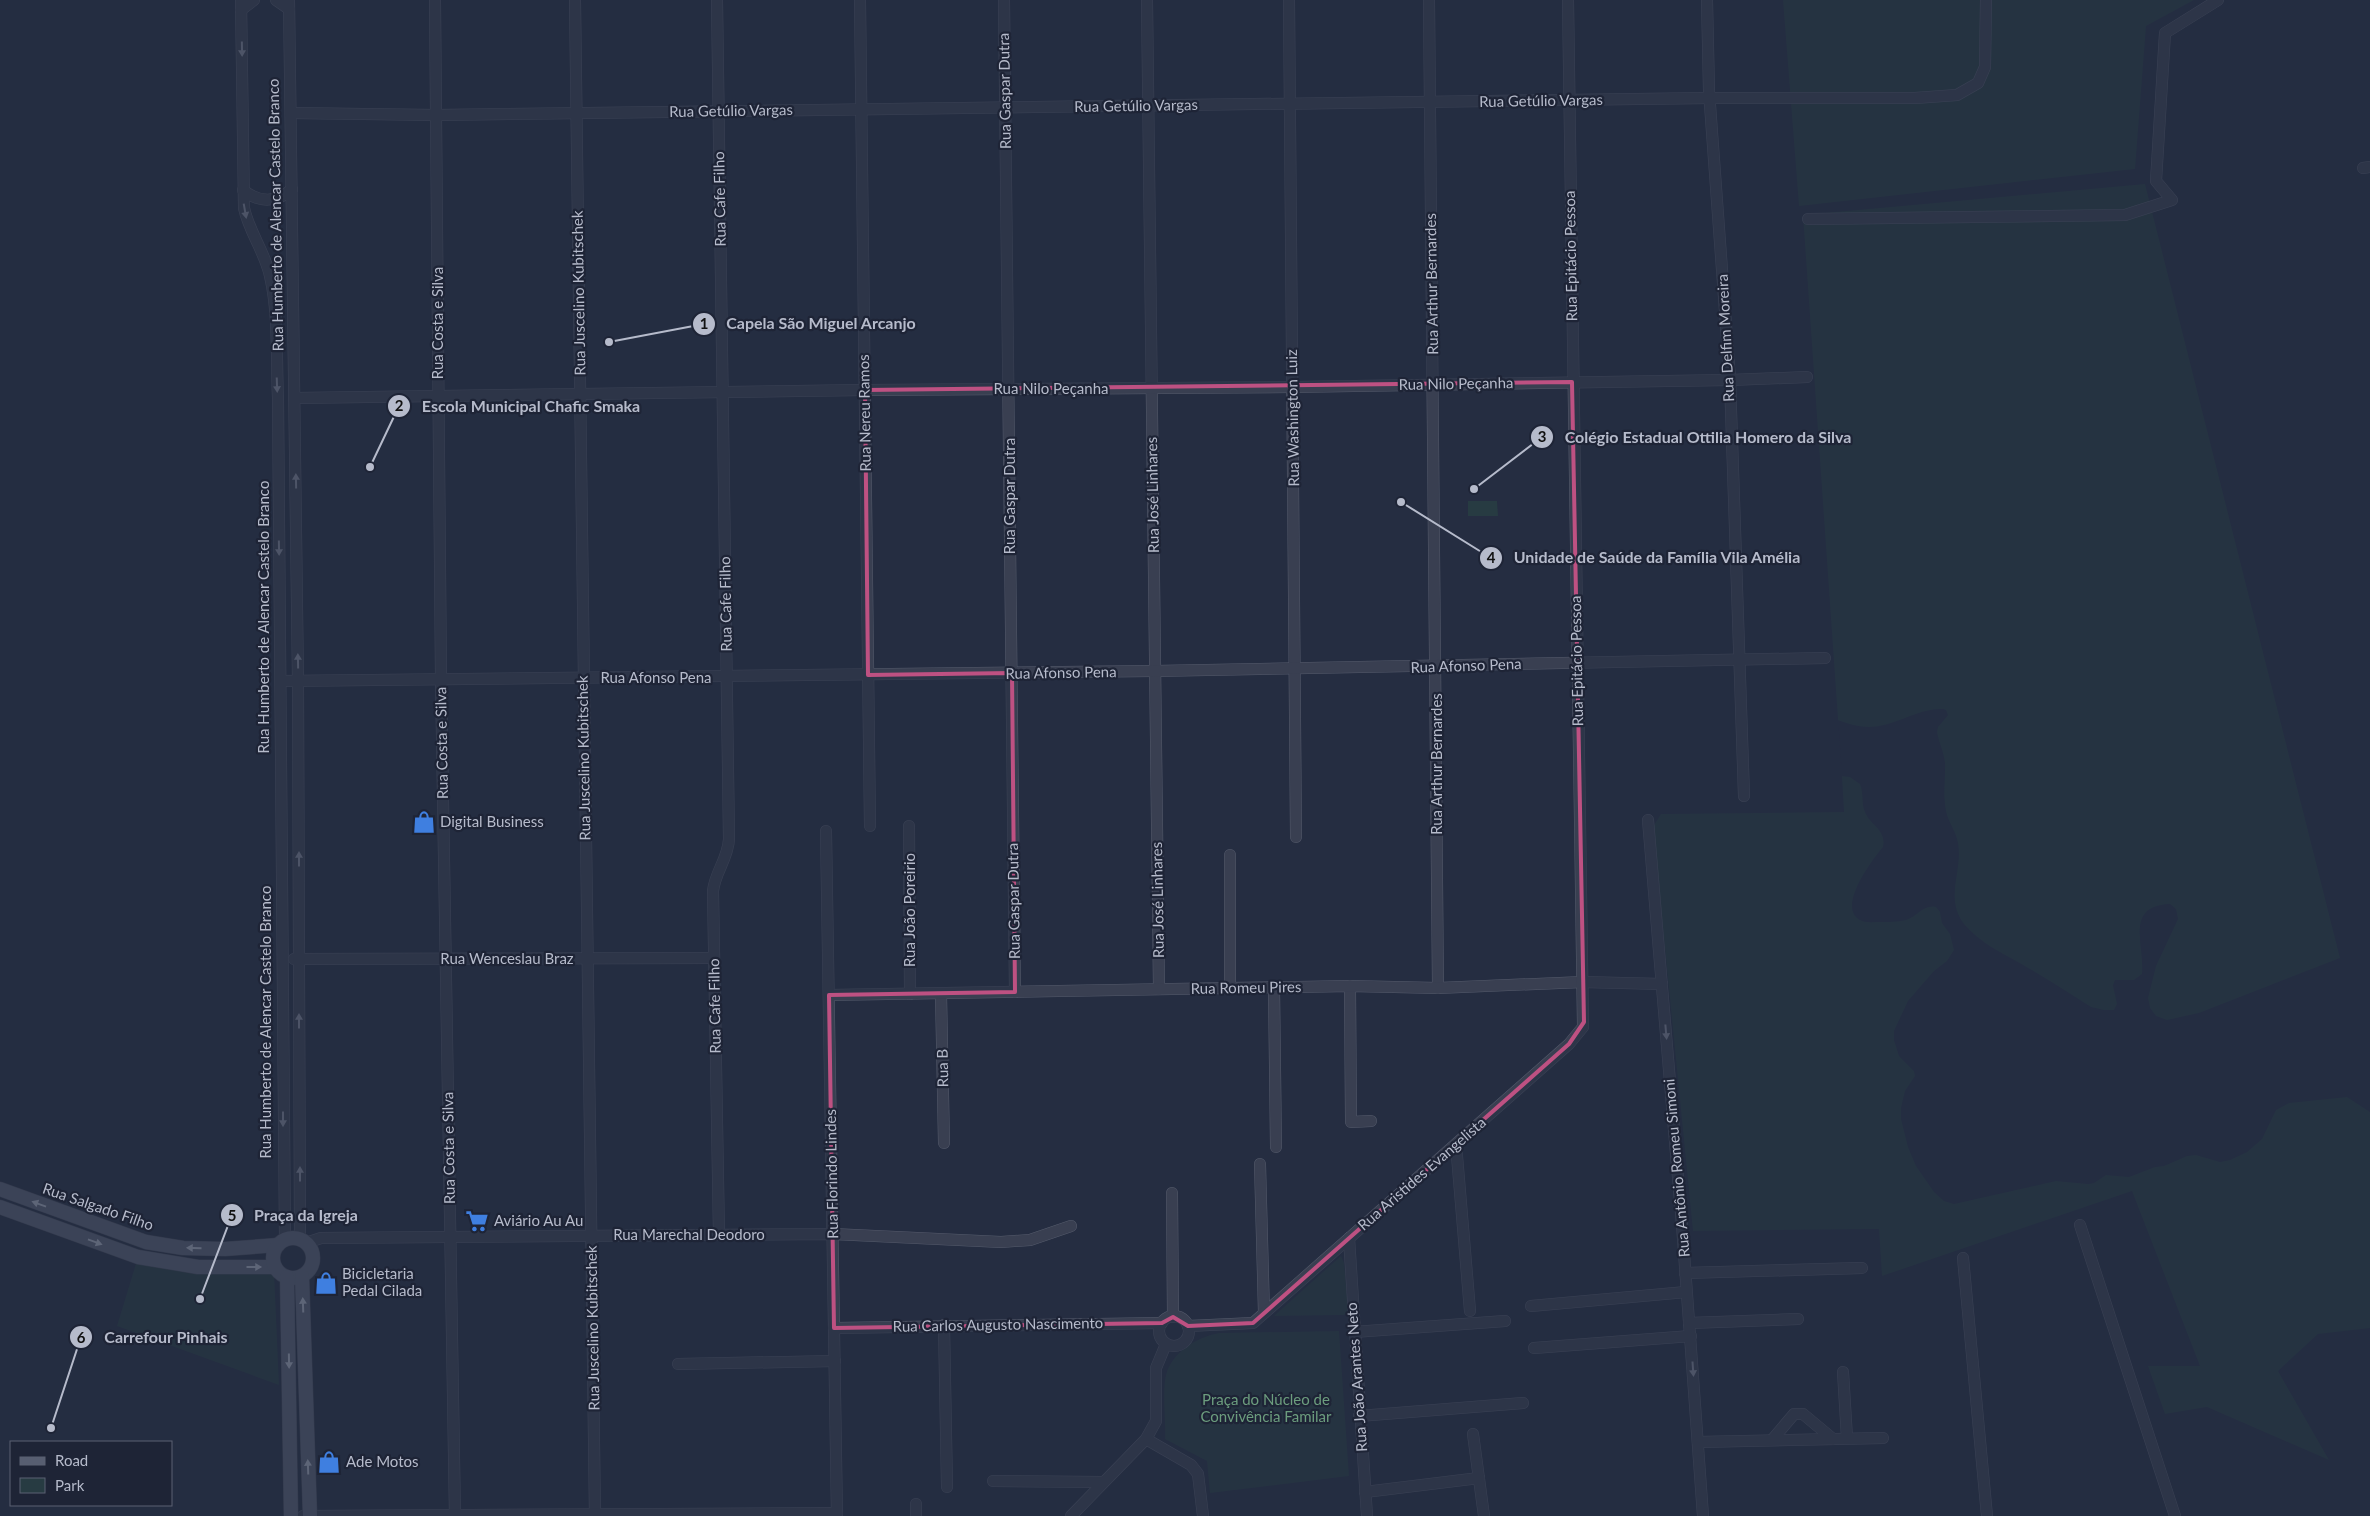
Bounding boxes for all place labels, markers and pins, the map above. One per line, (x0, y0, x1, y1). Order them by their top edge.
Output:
callout: Capela São Miguel Arcanjo (691, 308, 926, 339)
callout: Escola Municipal Chafic Smaka (387, 391, 650, 422)
callout: Colégio Estadual Ottilia Homero da Silva (1530, 422, 1861, 453)
callout: Unidade de Saúde da Família Vila Amélia (1478, 542, 1811, 573)
shop icon: Digital Business (411, 809, 437, 835)
place label: Digital Business (440, 812, 544, 830)
callout: Praça da Igreja (219, 1200, 368, 1231)
supermarket icon: Aviário Au Au (464, 1208, 490, 1234)
place label: Aviário Au Au (494, 1211, 583, 1229)
place label: Bicicletaria Pedal Cilada (342, 1264, 422, 1299)
shop icon: Bicicletaria Pedal Cilada (313, 1270, 339, 1296)
callout: Carrefour Pinhais (69, 1322, 238, 1353)
shop icon: Ade Motos (316, 1449, 342, 1475)
place label: Ade Motos (346, 1452, 419, 1470)

